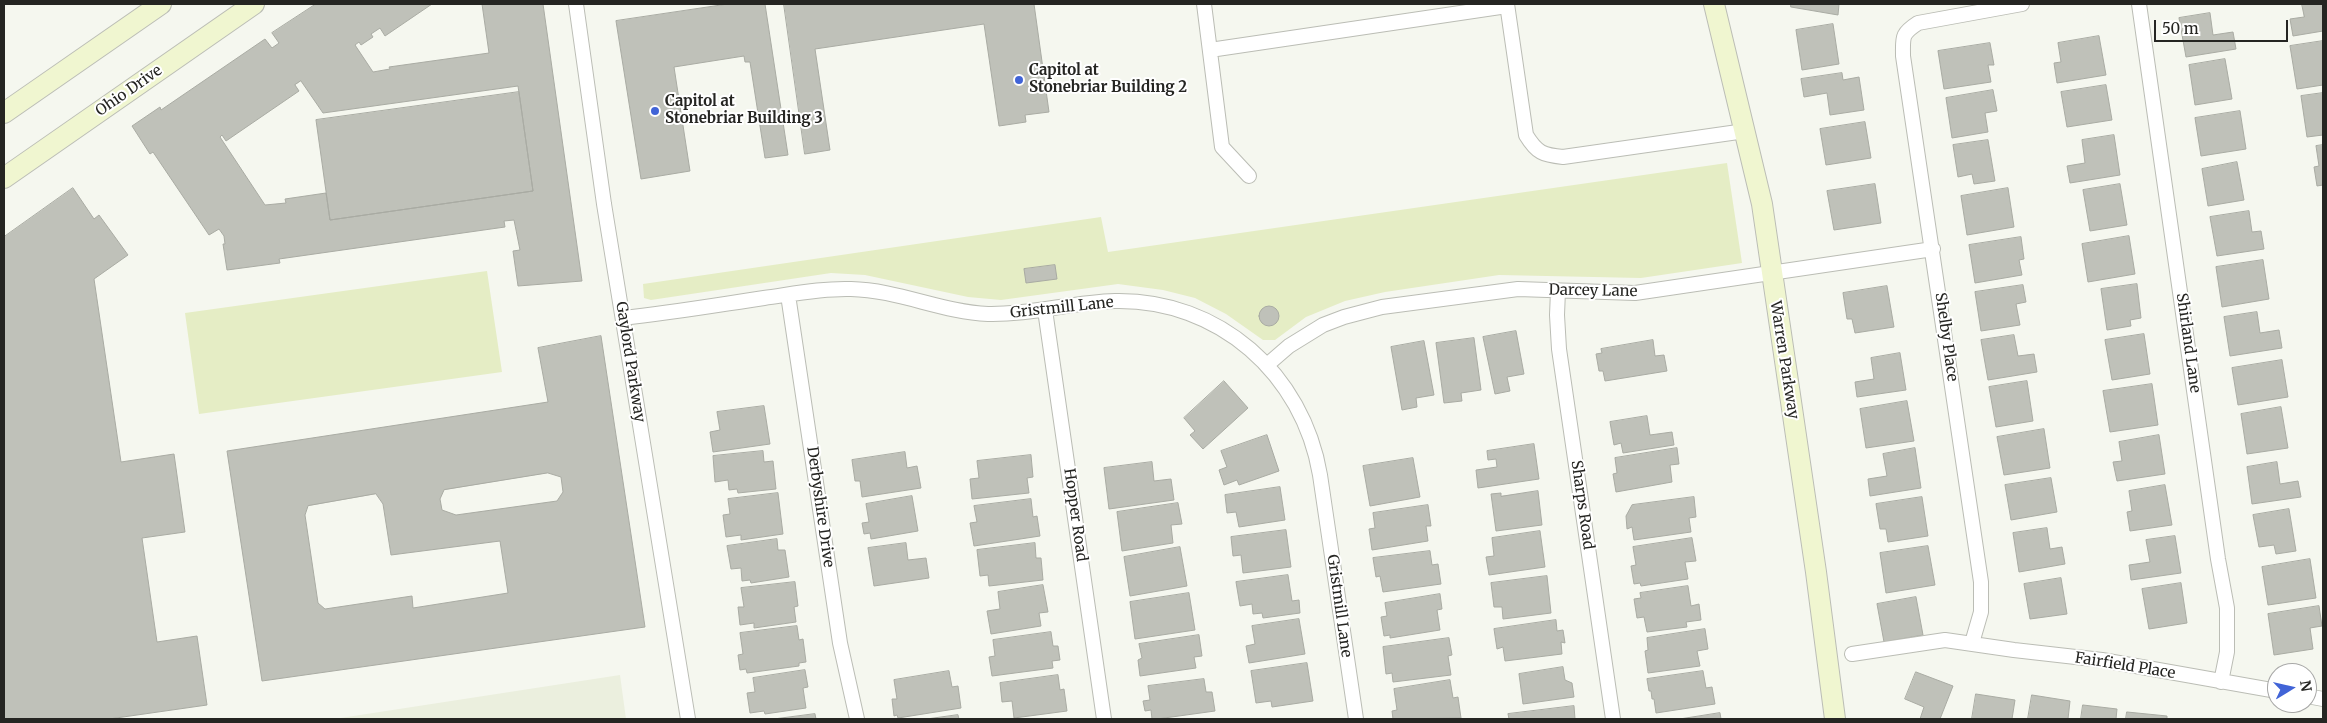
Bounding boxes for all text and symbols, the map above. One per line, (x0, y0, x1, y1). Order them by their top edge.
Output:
scale bar (2157, 10, 2291, 42)
text: 50 m (2162, 19, 2199, 38)
street label: Ohio Drive (92, 62, 166, 120)
place label: Capitol at Stonebriar Building 2 (1029, 62, 1187, 97)
marker: Capitol at Stonebriar Building 2 (1013, 74, 1025, 86)
place label: Capitol at Stonebriar Building 3 (665, 93, 823, 128)
marker: Capitol at Stonebriar Building 3 (649, 105, 661, 117)
street label: Darcey Lane (1548, 281, 1638, 301)
street label: Shelby Place (1931, 291, 1961, 383)
street label: Shirland Lane (2172, 292, 2204, 394)
street label: Gristmill Lane (1009, 294, 1115, 322)
street label: Gaylord Parkway (612, 300, 648, 424)
street label: Warren Parkway (1766, 300, 1802, 420)
street label: Derbyshire Drive (803, 445, 837, 569)
street label: Sharps Road (1567, 459, 1597, 551)
street label: Hopper Road (1060, 467, 1090, 563)
street label: Gristmill Lane (1323, 553, 1355, 659)
street label: Fairfield Place (2073, 649, 2177, 683)
north arrow (2267, 663, 2317, 713)
text: N (2296, 679, 2316, 693)

